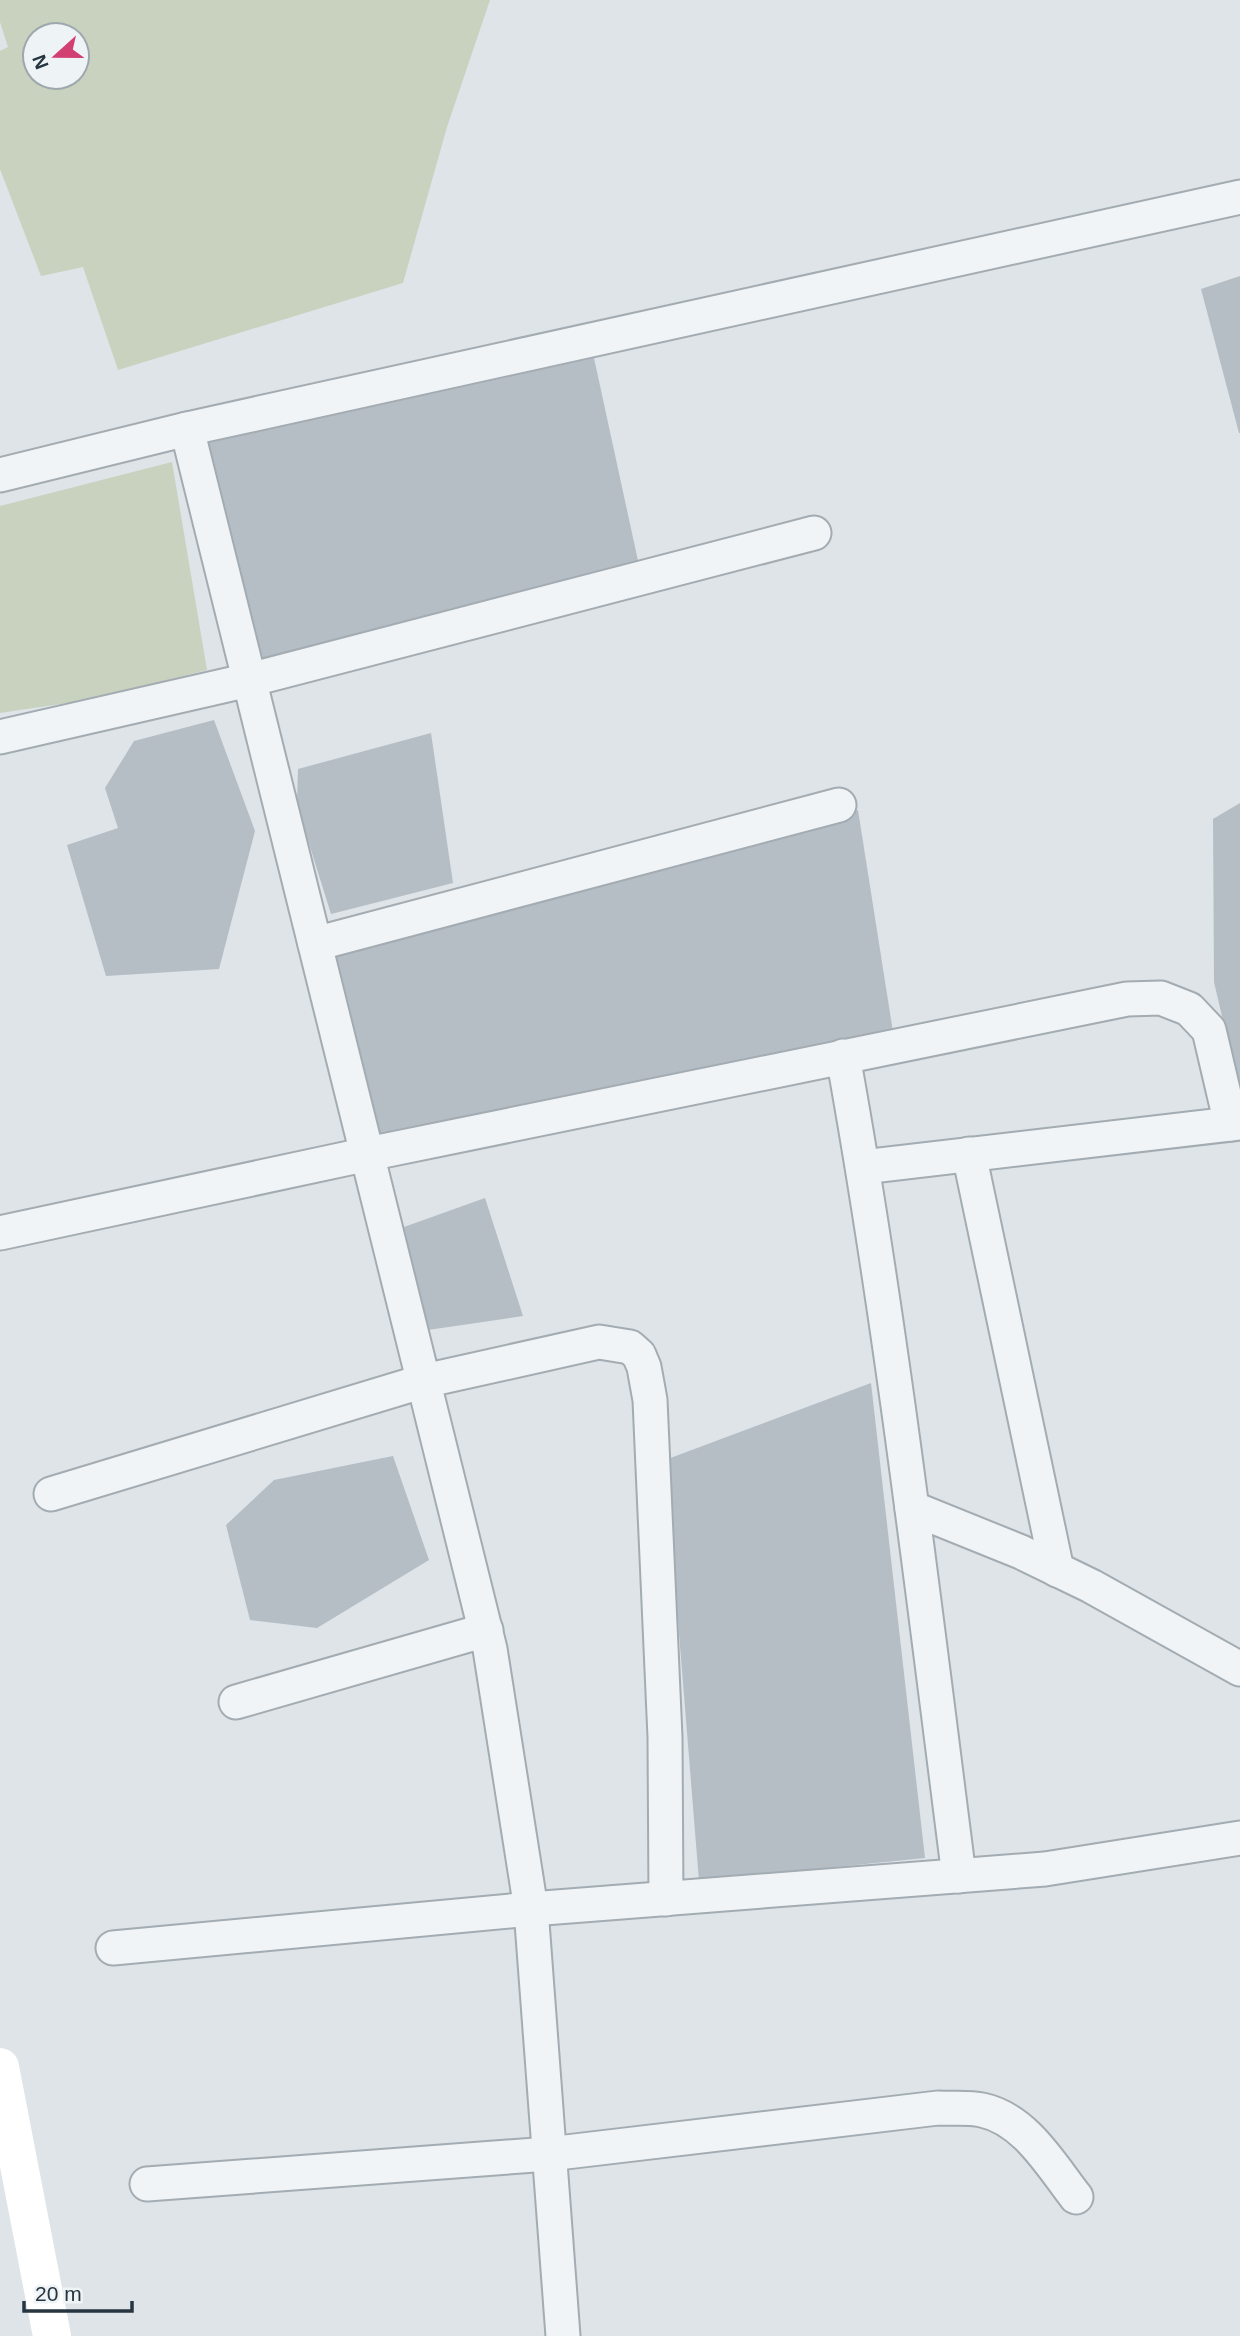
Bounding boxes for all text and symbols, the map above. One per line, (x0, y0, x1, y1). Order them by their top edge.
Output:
north arrow (21, 21, 91, 91)
text: N (28, 52, 53, 72)
scale bar (24, 2270, 133, 2314)
text: 20 m (35, 2282, 82, 2305)

